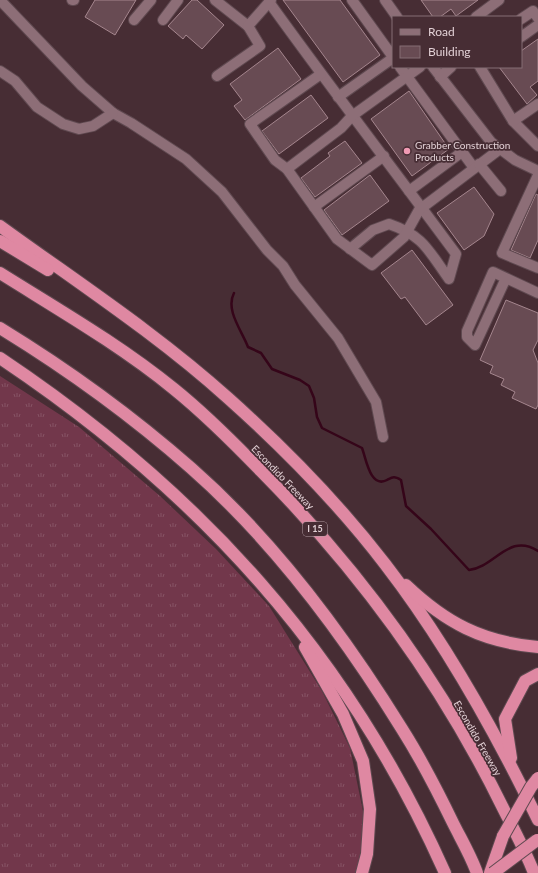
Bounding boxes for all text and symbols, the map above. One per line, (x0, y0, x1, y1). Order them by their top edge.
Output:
legend (392, 16, 522, 68)
text: Road (428, 24, 455, 39)
text: Building (428, 44, 471, 59)
place label: Grabber Construction Products (415, 139, 510, 163)
marker: Grabber Construction Products (402, 146, 412, 156)
street label: Escondido Freeway (249, 442, 317, 512)
road number: I 15 (303, 522, 327, 536)
street label: Escondido Freeway (452, 698, 505, 778)

